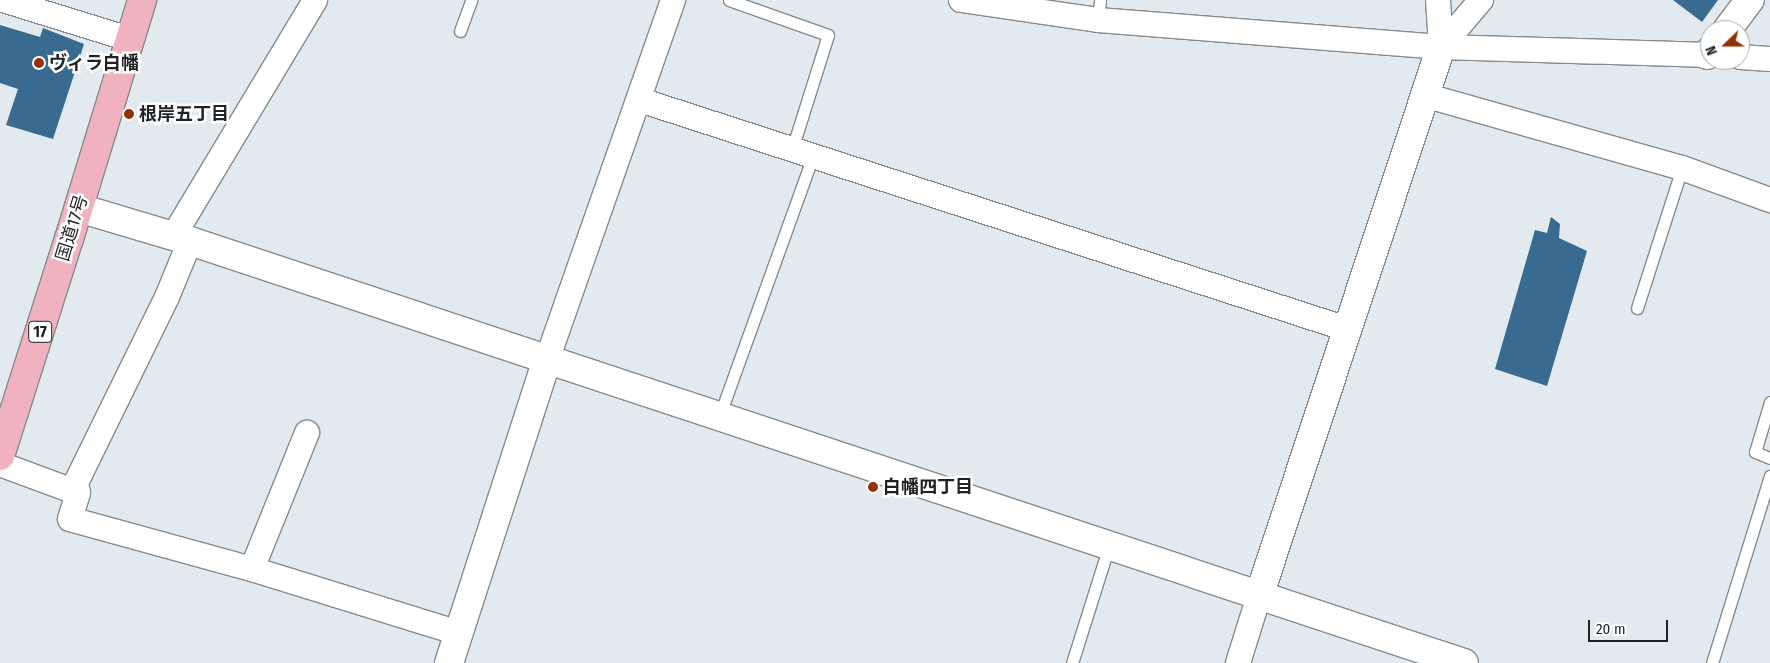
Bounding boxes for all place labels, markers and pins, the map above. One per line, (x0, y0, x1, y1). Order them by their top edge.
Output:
place label: ヴィラ白幡 (49, 52, 139, 74)
marker: ヴィラ白幡 (33, 57, 45, 69)
place label: 根岸五丁目 (139, 103, 229, 125)
marker: 根岸五丁目 (123, 108, 135, 120)
place label: 白幡四丁目 (883, 476, 973, 498)
marker: 白幡四丁目 (867, 481, 879, 493)

